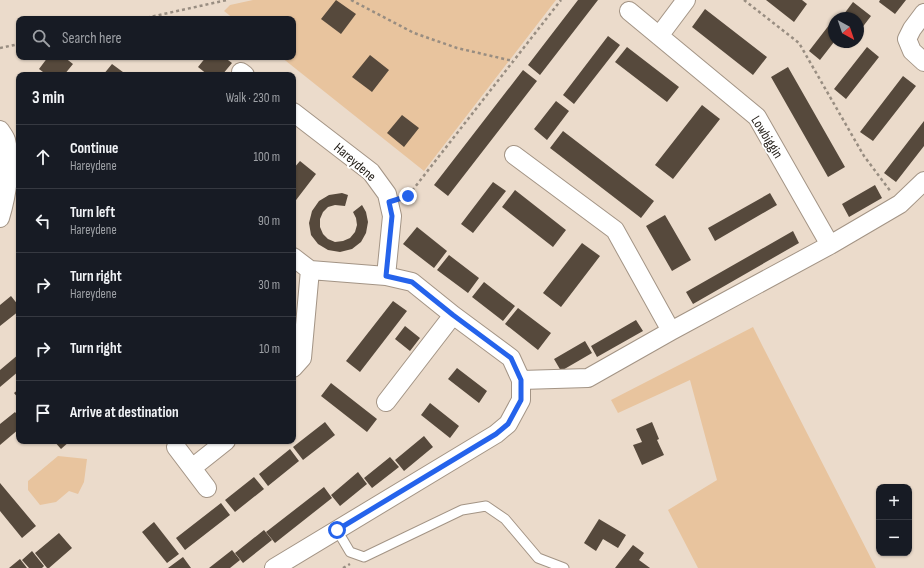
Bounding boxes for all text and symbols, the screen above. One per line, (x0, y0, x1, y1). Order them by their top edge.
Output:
north arrow (828, 12, 864, 48)
search box (16, 16, 296, 60)
icon: search (30, 27, 52, 49)
text: Search here (62, 29, 122, 48)
text: 3 min (32, 88, 65, 108)
text: Walk · 230 m (226, 90, 280, 106)
street label: Lowbiggin (747, 113, 787, 161)
text: Continue (70, 139, 119, 158)
street label: Hareydene (330, 139, 380, 185)
icon: ahead (32, 146, 54, 168)
text: 100 m (253, 149, 280, 165)
text: Hareydene (70, 158, 117, 174)
route end (399, 187, 417, 205)
text: Turn left (70, 203, 115, 222)
icon: left (32, 210, 54, 232)
text: 90 m (258, 213, 280, 229)
text: Hareydene (70, 222, 117, 238)
text: Turn right (70, 267, 122, 286)
icon: right (32, 274, 54, 296)
text: 30 m (258, 277, 280, 293)
text: Hareydene (70, 286, 117, 302)
icon: right (32, 338, 54, 360)
text: Turn right (70, 339, 122, 358)
text: 10 m (259, 341, 280, 357)
icon: arrive (32, 402, 54, 424)
text: Arrive at destination (70, 403, 179, 422)
map controls (876, 484, 912, 556)
button: + (876, 484, 912, 520)
button: − (876, 520, 912, 556)
route start (328, 521, 346, 539)

